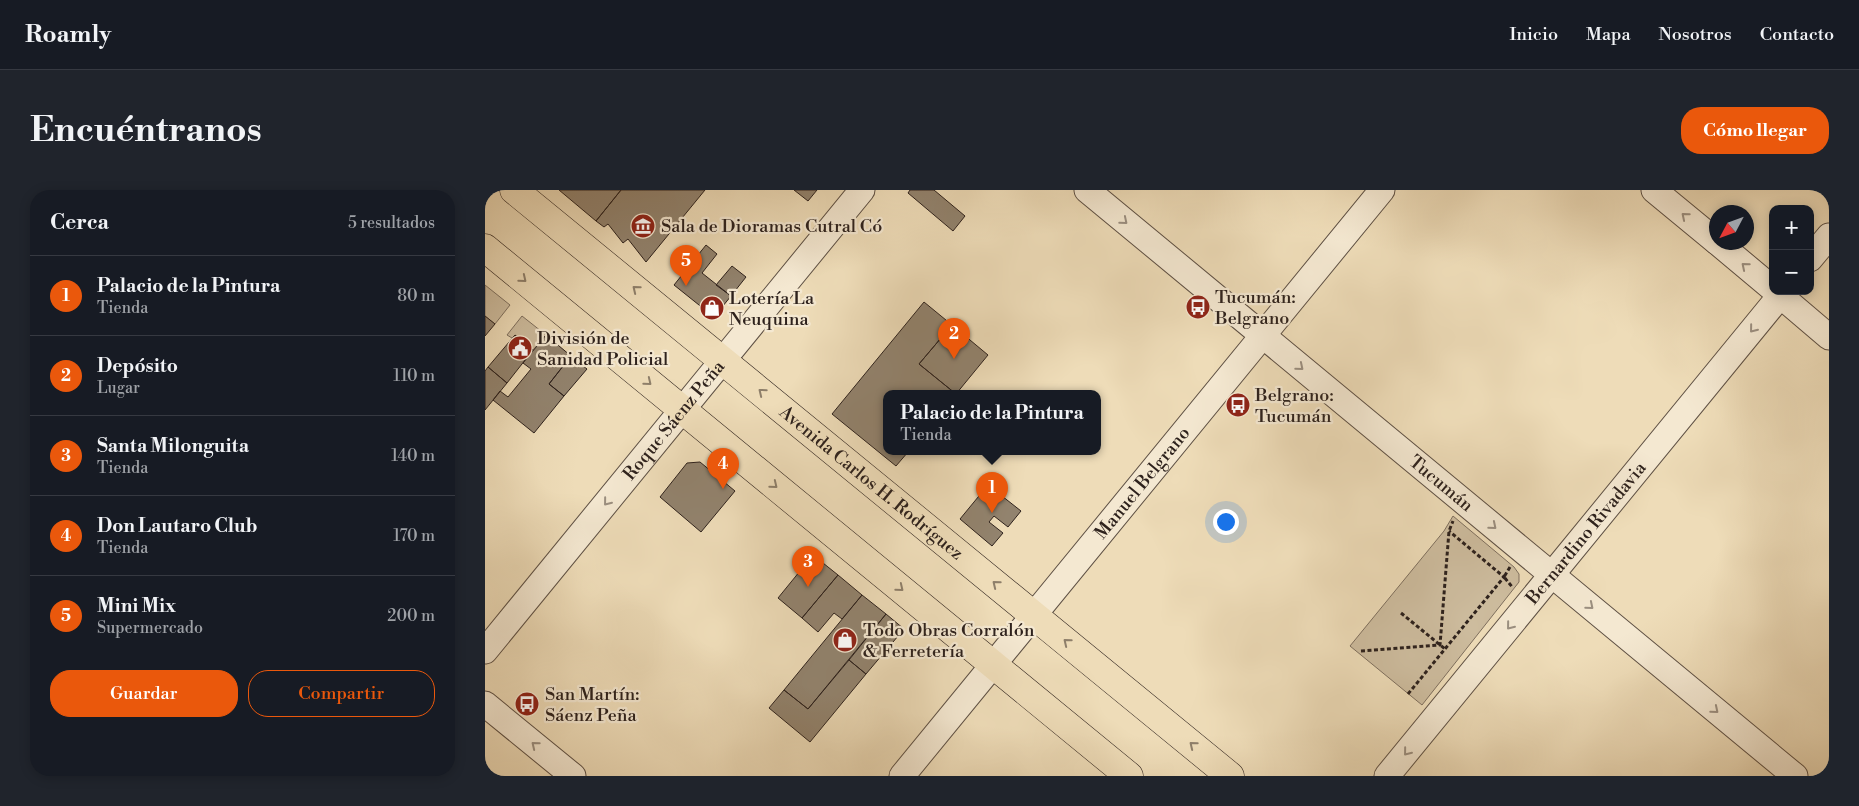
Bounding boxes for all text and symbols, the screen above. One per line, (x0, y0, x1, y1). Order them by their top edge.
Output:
text: Roamly (25, 20, 111, 50)
text: Inicio (1509, 23, 1558, 46)
text: Mapa (1586, 23, 1631, 46)
text: Nosotros (1659, 23, 1732, 46)
text: Contacto (1760, 23, 1834, 46)
button: Cómo llegar (1681, 107, 1829, 154)
text: Encuéntranos (30, 109, 262, 152)
north arrow (1709, 205, 1754, 250)
map controls (1769, 205, 1814, 295)
button: + (1769, 205, 1814, 250)
text: Cerca (50, 210, 109, 236)
text: 5 resultados (348, 213, 435, 233)
museum icon: Sala de Dioramas Cutral Có (630, 213, 656, 239)
one-way arrow (1682, 213, 1691, 222)
place label: Sala de Dioramas Cutral Có (661, 215, 882, 238)
one-way arrow (1119, 215, 1128, 224)
pin: 5 (670, 245, 702, 286)
button: − (1769, 250, 1814, 295)
one-way arrow (1741, 263, 1750, 272)
one-way arrow (517, 273, 526, 282)
text: Palacio de la Pintura (97, 274, 280, 298)
text: 1 (62, 286, 70, 306)
text: 80 m (397, 286, 435, 306)
place label: Tucumán: Belgrano (1214, 286, 1295, 330)
one-way arrow (633, 287, 642, 295)
place label: Lotería La Neuquina (729, 287, 815, 331)
bus stop icon: Tucumán: Belgrano (1185, 294, 1211, 320)
shop icon: Lotería La Neuquina (699, 295, 725, 321)
text: Tienda (97, 298, 148, 318)
pin: 2 (938, 318, 970, 359)
one-way arrow (1751, 323, 1759, 332)
place label: División de Sanidad Policial (537, 327, 669, 371)
public building icon: División de Sanidad Policial (507, 335, 533, 361)
text: Depósito (97, 354, 178, 378)
street label: Roque Sáenz Peña (618, 355, 730, 485)
one-way arrow (1295, 361, 1304, 370)
text: 2 (61, 366, 71, 386)
text: 110 m (393, 366, 435, 386)
one-way arrow (643, 376, 652, 385)
text: Lugar (97, 378, 140, 398)
place label: Belgrano: Tucumán (1254, 384, 1334, 428)
one-way arrow (759, 390, 768, 398)
popup (883, 390, 1101, 455)
bus stop icon: Belgrano: Tucumán (1225, 392, 1251, 418)
street label: Avenida Carlos H. Rodríguez (774, 400, 968, 565)
text: Palacio de la Pintura (900, 401, 1084, 425)
street label: Manuel Belgrano (1090, 422, 1195, 544)
text: Tienda (900, 425, 952, 445)
text: Santa Milonguita (97, 434, 249, 458)
text: 3 (61, 446, 71, 466)
text: 140 m (391, 446, 435, 466)
pin: 4 (707, 448, 739, 489)
street label: Tucumán (1404, 450, 1478, 517)
street label: Bernardino Rivadavia (1520, 457, 1652, 610)
text: Tienda (97, 458, 148, 478)
pin: 1 (976, 472, 1008, 513)
one-way arrow (768, 479, 777, 488)
one-way arrow (605, 496, 613, 505)
your location (1213, 509, 1239, 535)
text: Don Lautaro Club (97, 514, 258, 538)
one-way arrow (1487, 520, 1496, 529)
text: 4 (61, 526, 71, 546)
text: 170 m (393, 526, 435, 546)
text: Tienda (97, 538, 148, 558)
pin: 3 (792, 546, 824, 587)
one-way arrow (993, 581, 1002, 590)
one-way arrow (894, 582, 903, 591)
text: Mini Mix (97, 594, 176, 618)
one-way arrow (1584, 600, 1593, 609)
text: 5 (61, 606, 71, 626)
text: 200 m (387, 606, 435, 626)
text: Supermercado (97, 618, 203, 638)
place label: Todo Obras Corralón & Ferretería (863, 619, 1035, 663)
one-way arrow (1508, 620, 1516, 629)
shop icon: Todo Obras Corralón & Ferretería (832, 627, 858, 653)
one-way arrow (1064, 640, 1073, 648)
button: Guardar (50, 670, 238, 717)
button: Compartir (248, 670, 435, 717)
place label: San Martín: Sáenz Peña (545, 683, 639, 727)
bus stop icon: San Martín: Sáenz Peña (514, 691, 540, 717)
one-way arrow (1709, 704, 1718, 712)
one-way arrow (1189, 742, 1198, 751)
one-way arrow (532, 743, 541, 751)
one-way arrow (1405, 746, 1413, 755)

